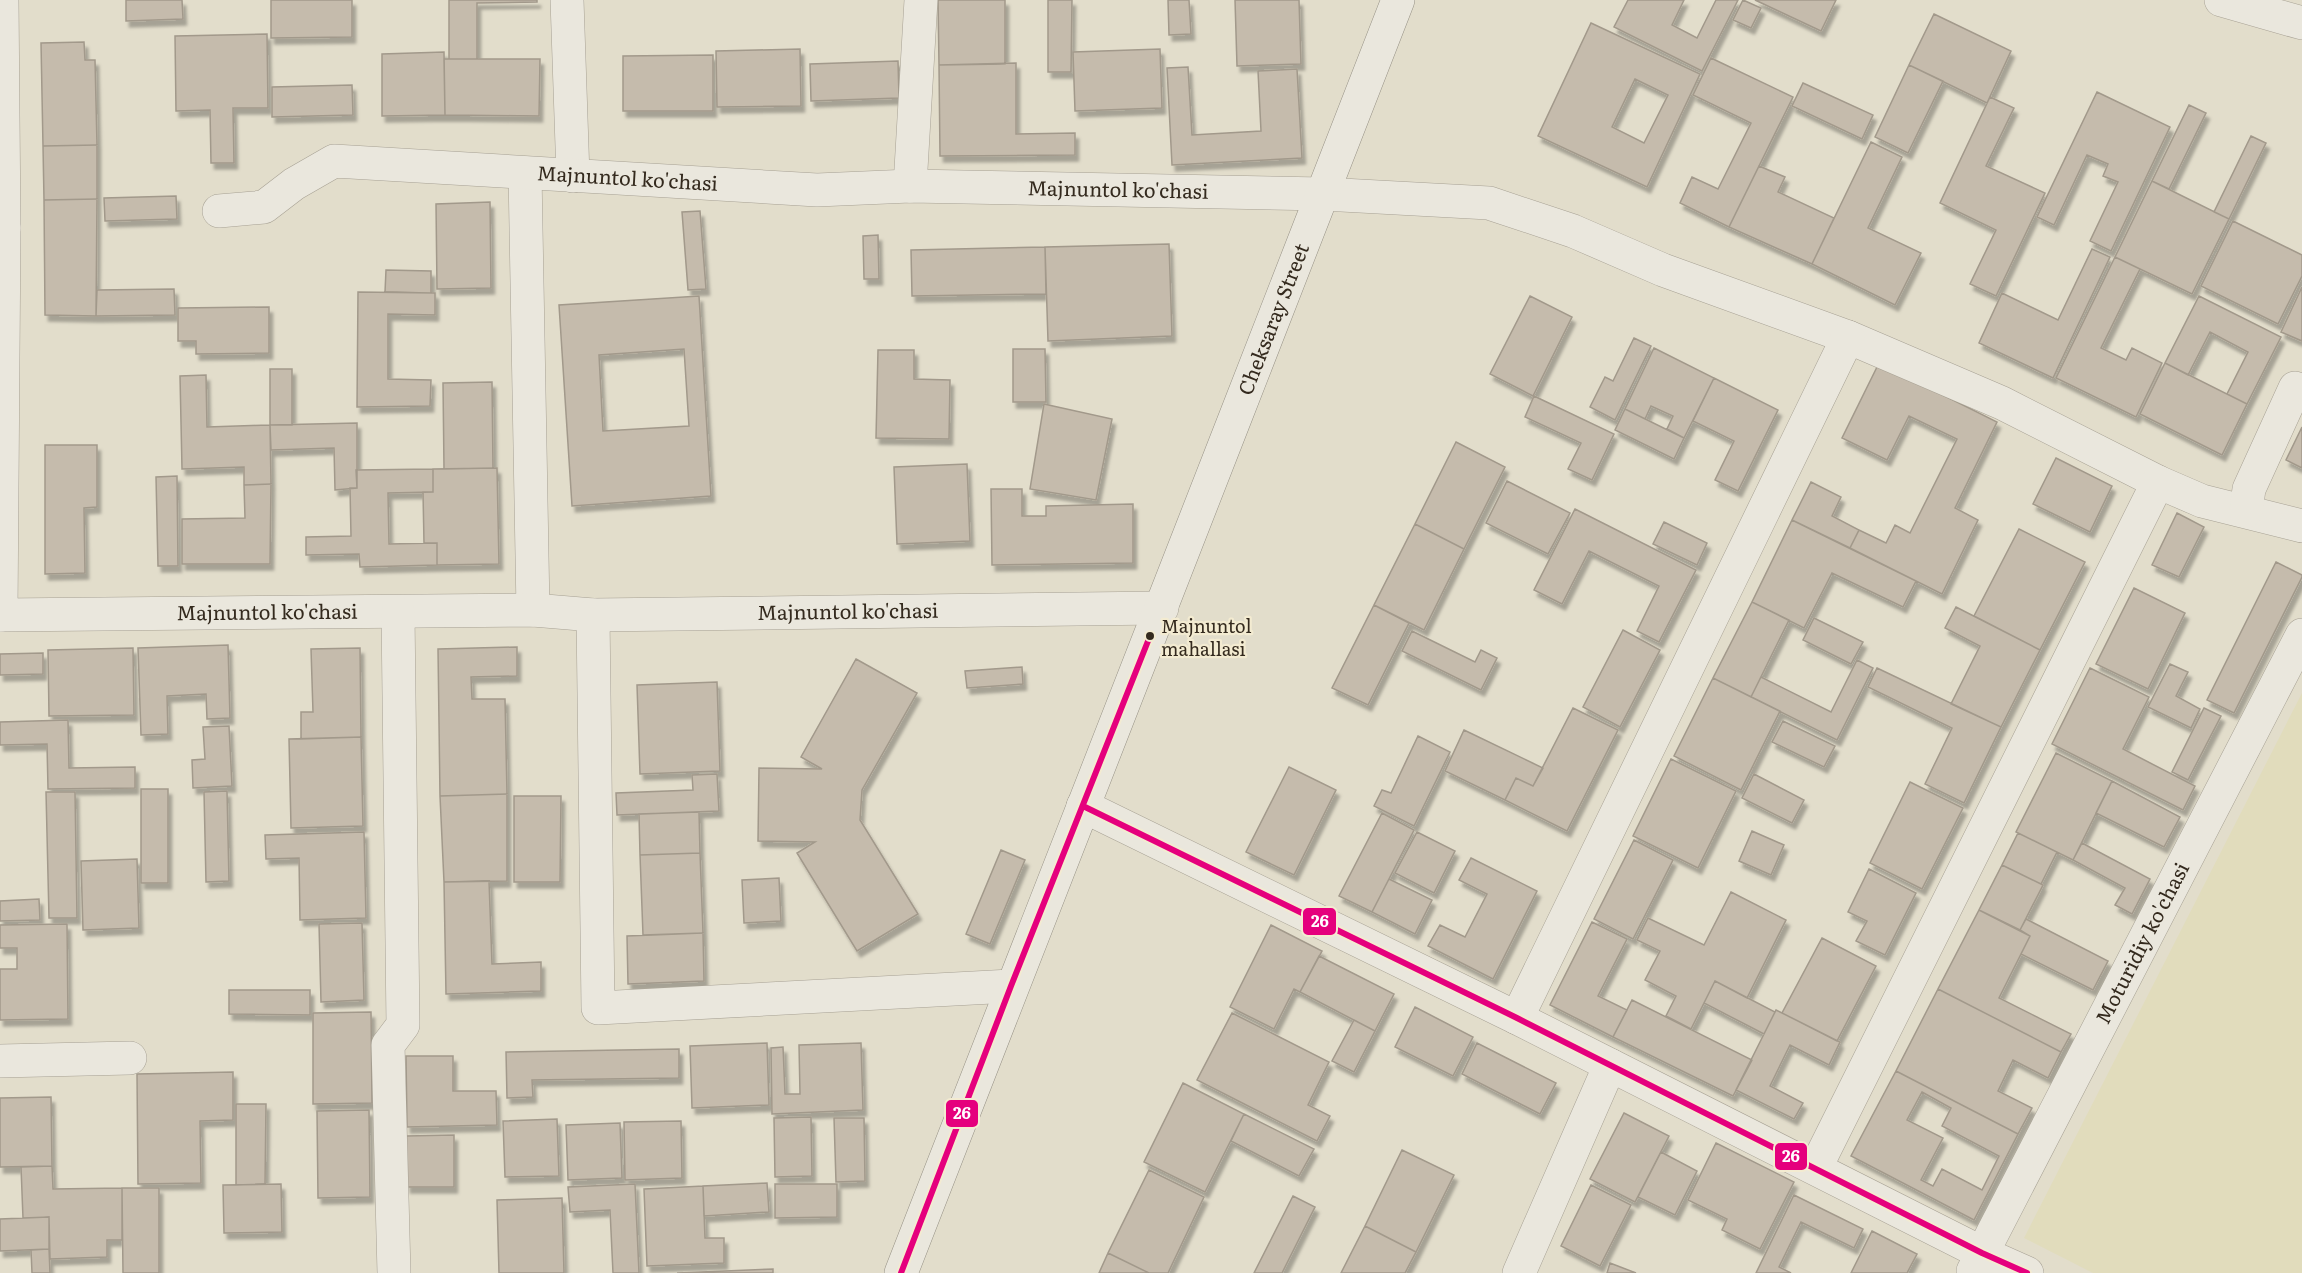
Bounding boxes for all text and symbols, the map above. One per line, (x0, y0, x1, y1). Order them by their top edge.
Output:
street label: Majnuntol ko'chasi (536, 156, 719, 197)
street label: Majnuntol ko'chasi (1027, 171, 1209, 205)
street label: Cheksaray Street (1229, 238, 1315, 399)
street label: Majnuntol ko'chasi (757, 594, 939, 626)
street label: Majnuntol ko'chasi (176, 595, 358, 626)
place label: Majnuntol mahallasi (1161, 612, 1251, 662)
marker: Majnuntol mahallasi (1144, 630, 1156, 642)
street label: Moturidiy ko'chasi (2086, 856, 2195, 1028)
line badge: 26 (1302, 907, 1337, 936)
text: 26 (1311, 908, 1329, 932)
line badge: 26 (945, 1099, 979, 1128)
text: 26 (953, 1100, 971, 1124)
line badge: 26 (1774, 1142, 1808, 1171)
text: 26 (1782, 1143, 1800, 1167)

